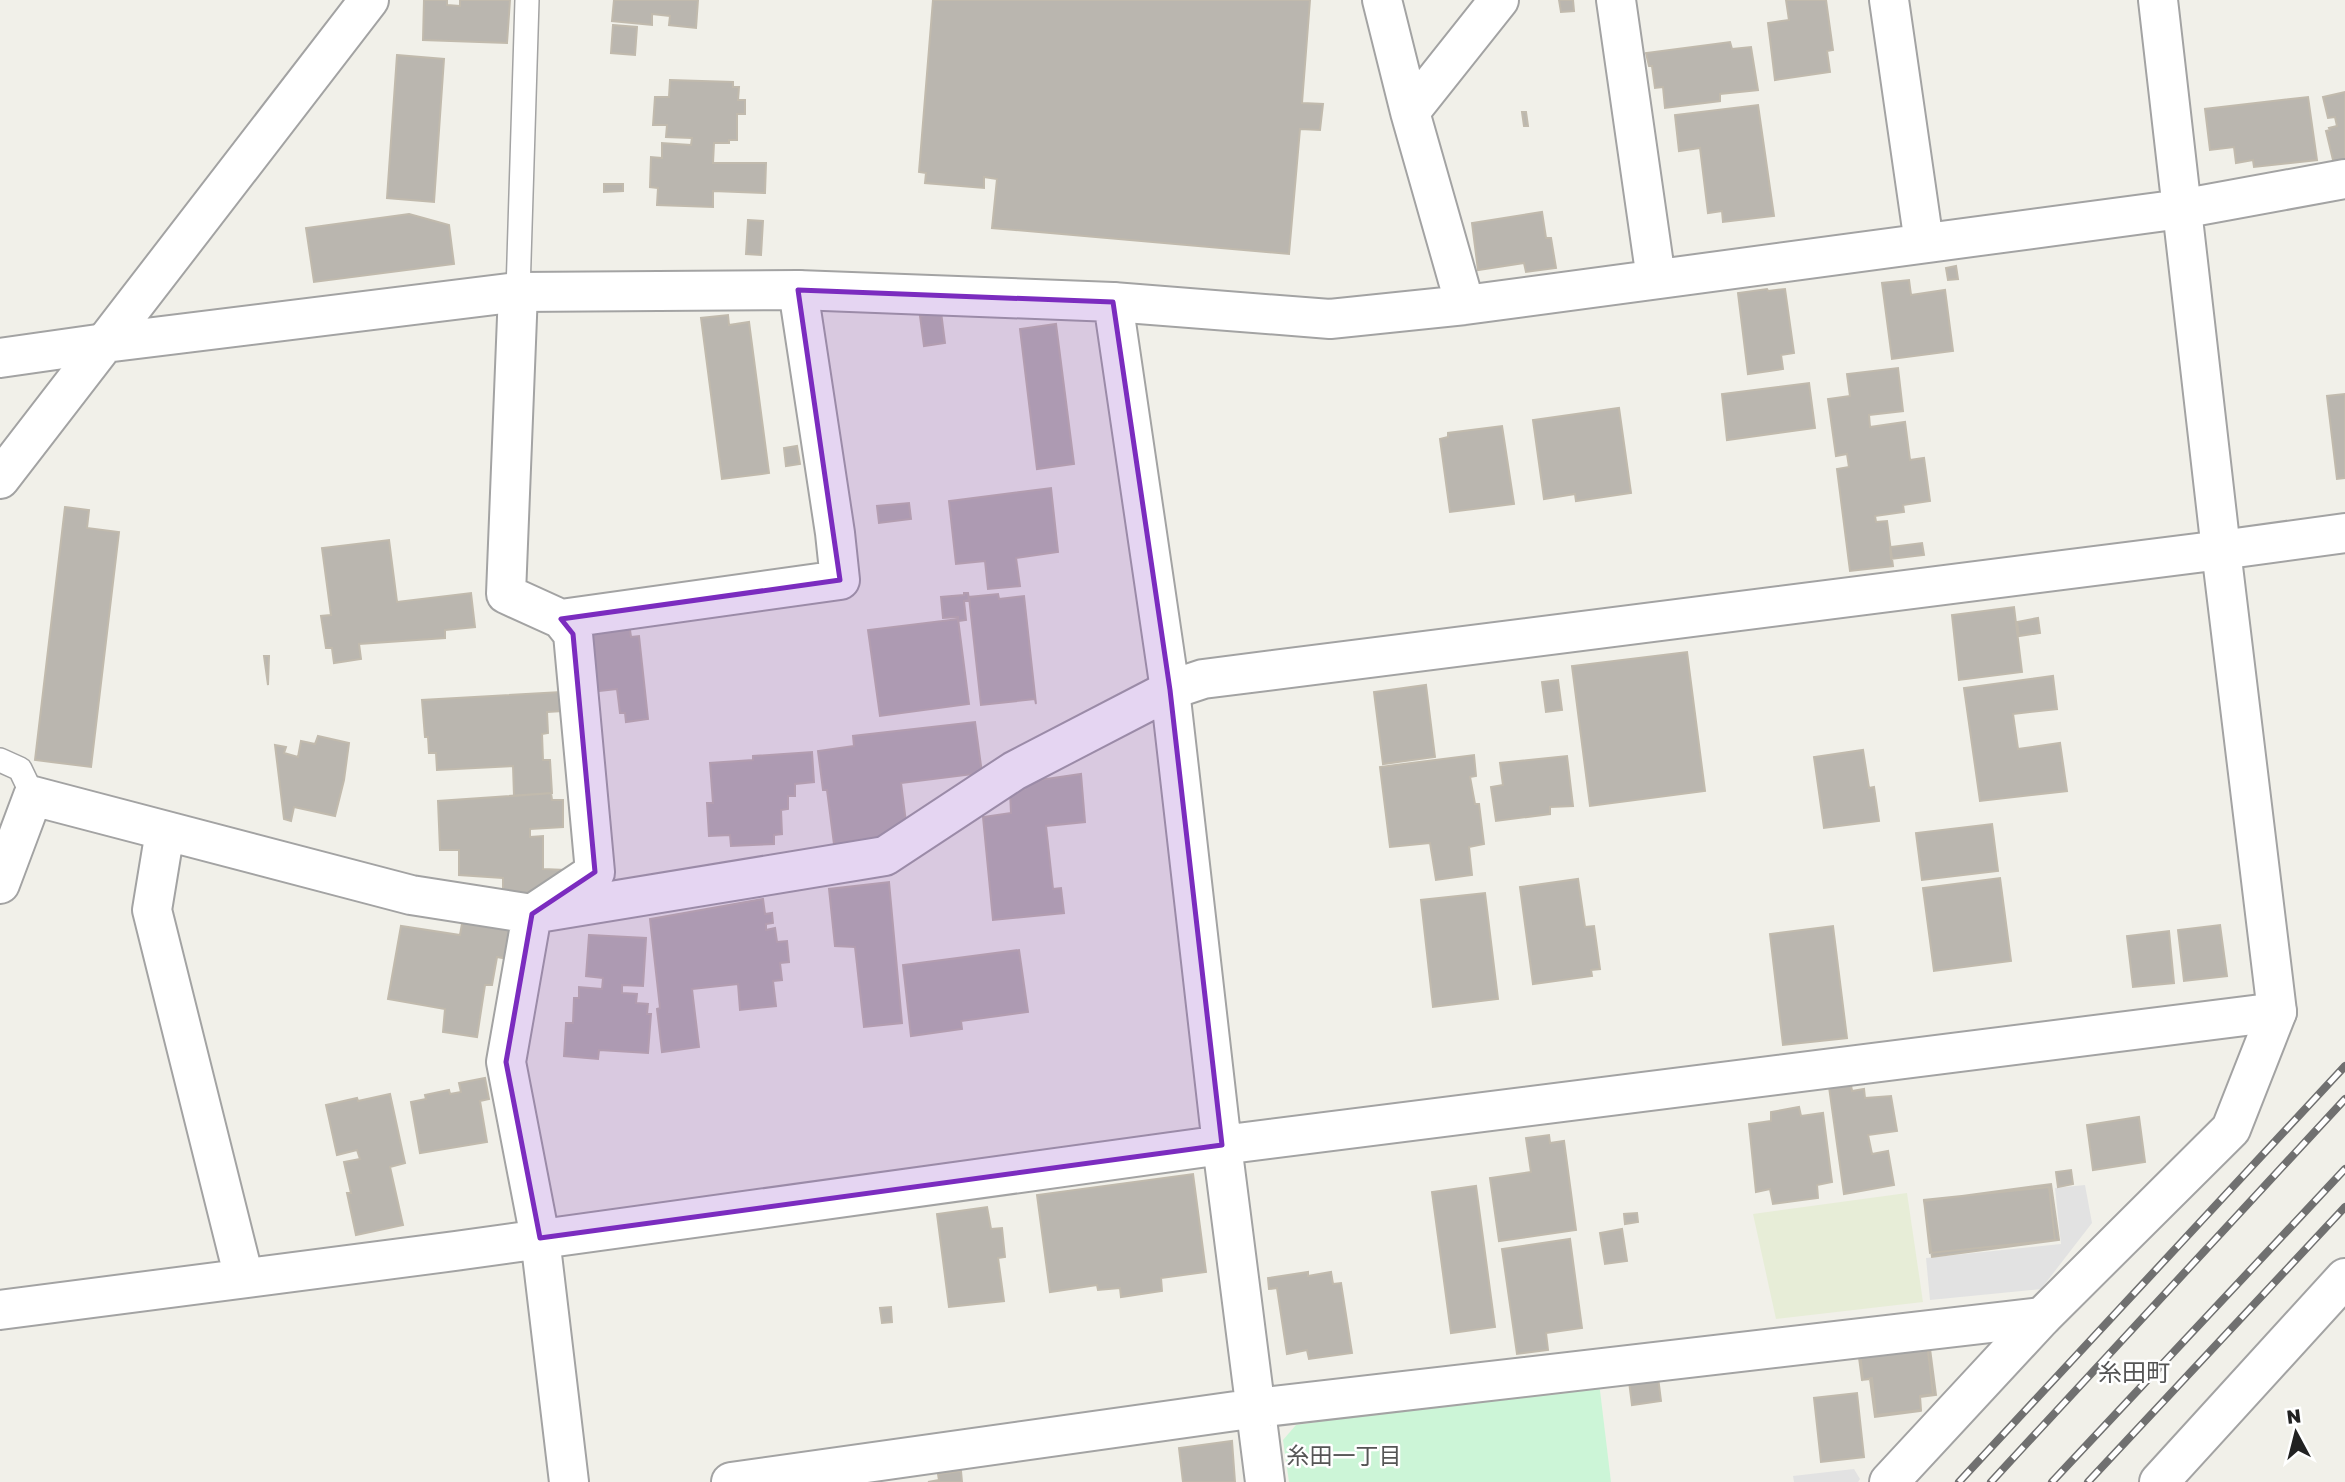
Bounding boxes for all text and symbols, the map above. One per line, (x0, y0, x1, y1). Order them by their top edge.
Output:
district label: 糸田町 (2098, 1357, 2170, 1386)
north arrow (2261, 1398, 2331, 1468)
text: N (2285, 1403, 2302, 1428)
district label: 糸田一丁目 (1287, 1441, 1402, 1469)

